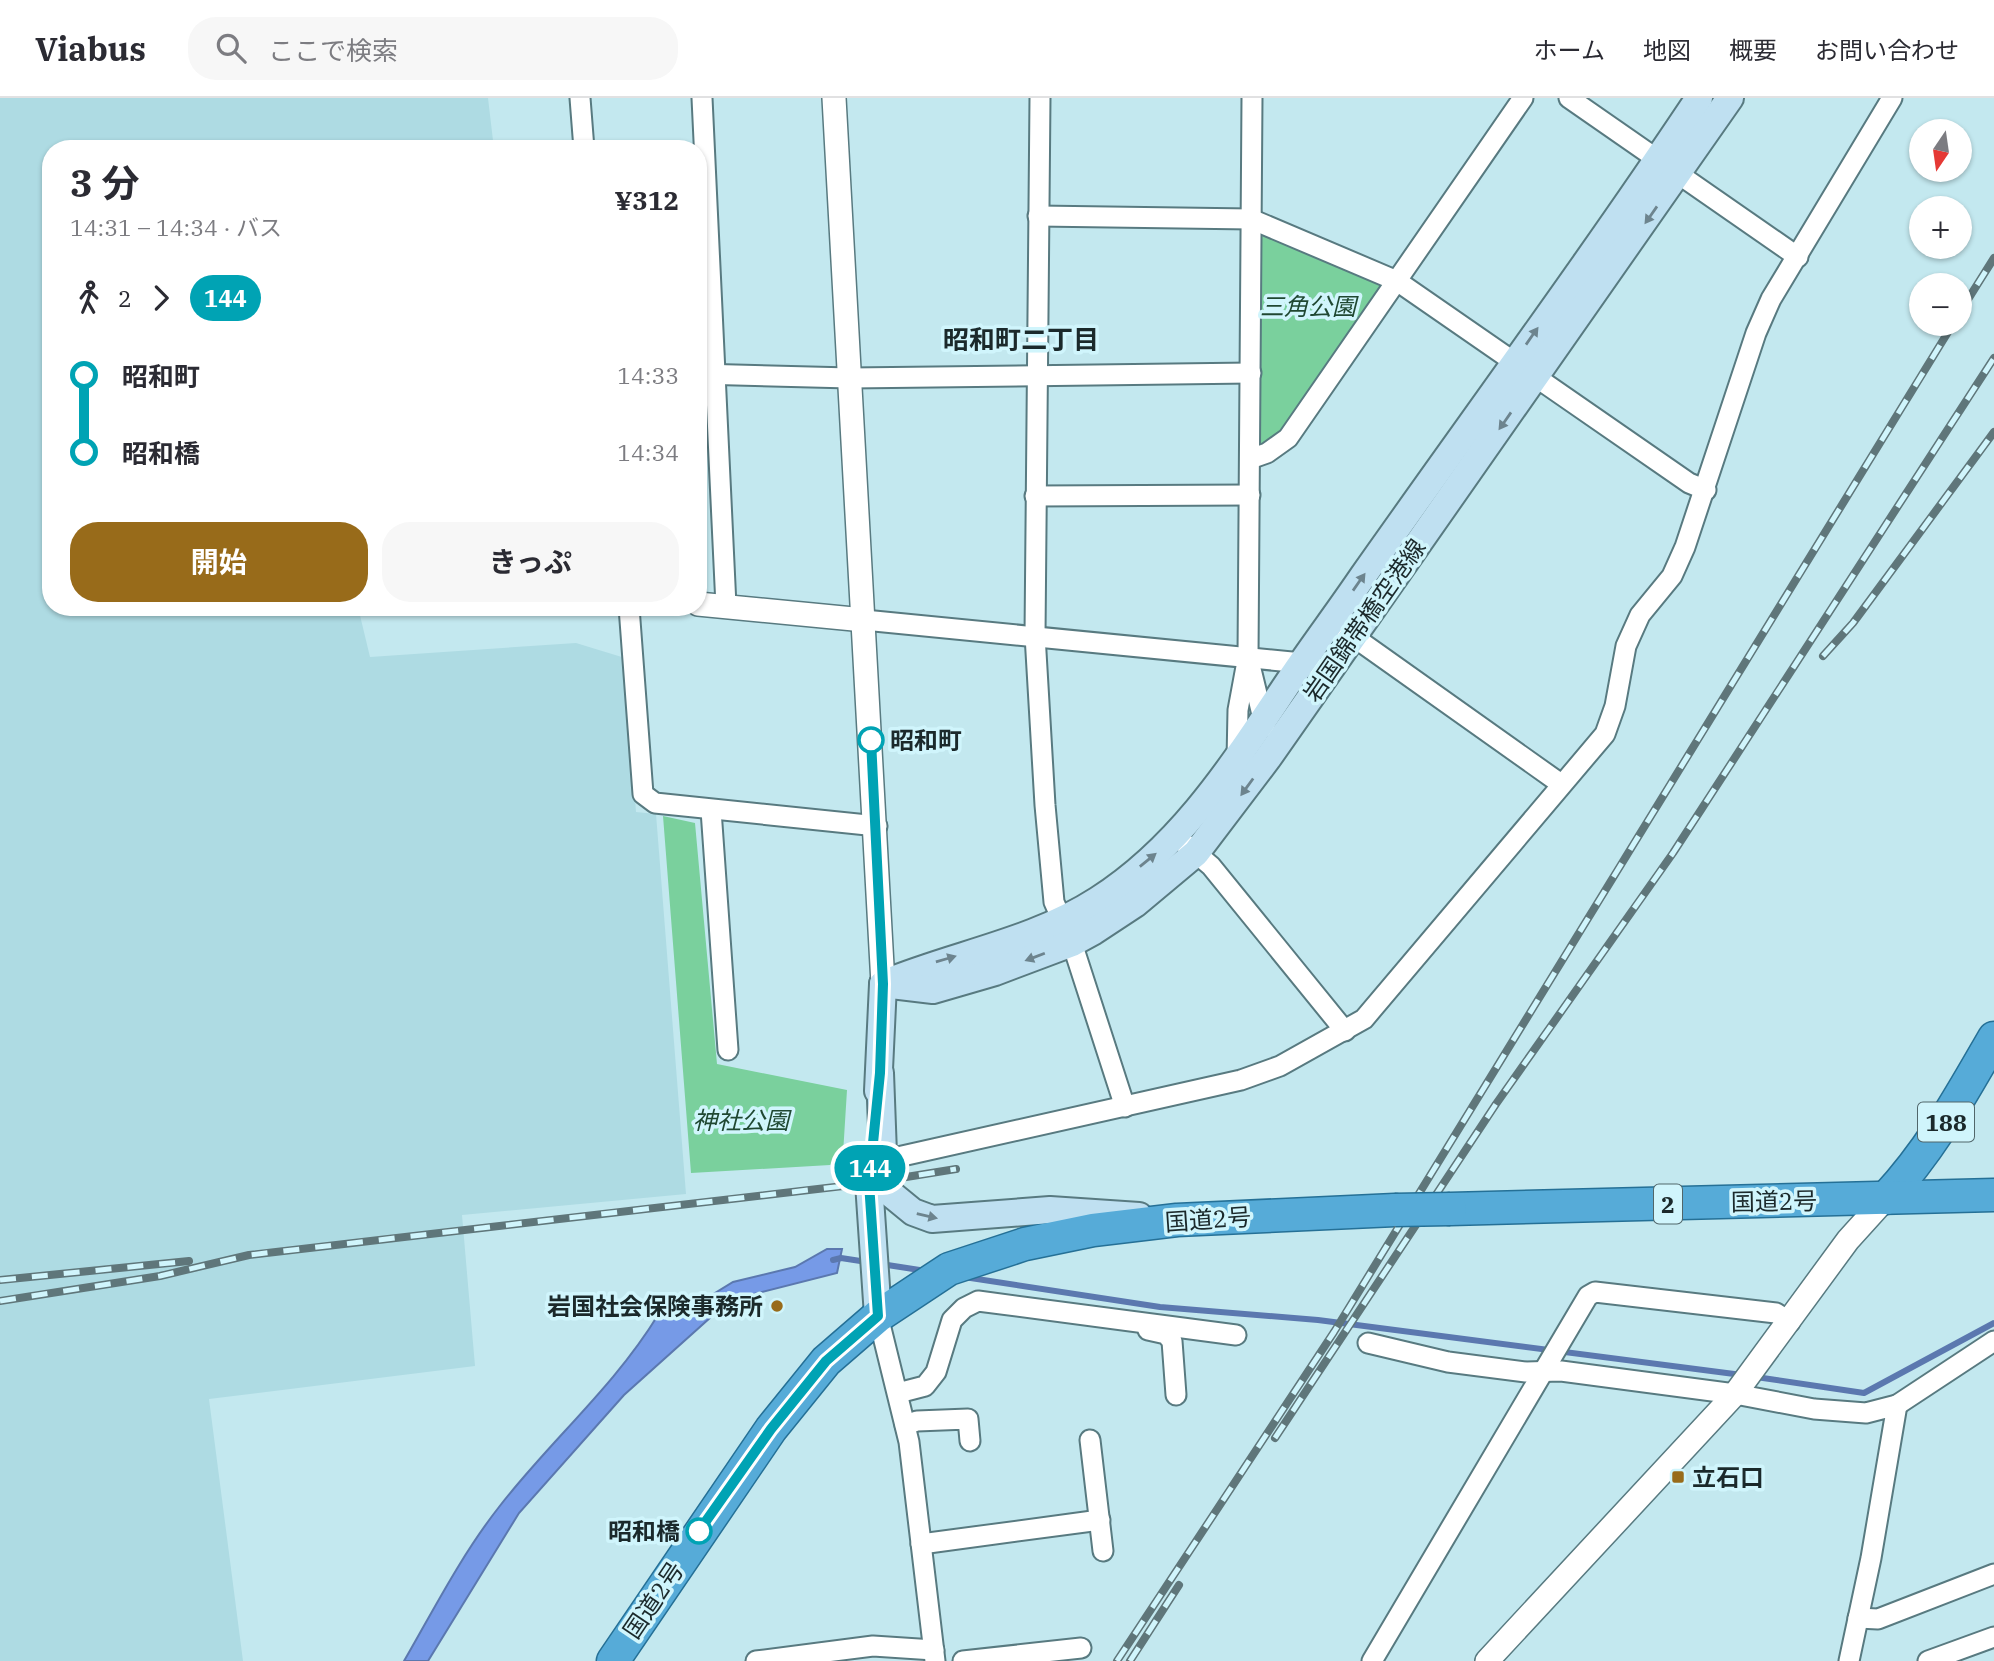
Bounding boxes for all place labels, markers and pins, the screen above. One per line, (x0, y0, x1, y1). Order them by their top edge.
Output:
place label: 昭和町 (890, 724, 962, 756)
marker: 昭和町 (858, 727, 884, 753)
place label: 岩国社会保険事務所 (547, 1290, 763, 1322)
marker: 岩国社会保険事務所 (769, 1298, 785, 1314)
place label: 立石口 (1692, 1461, 1764, 1493)
marker: 立石口 (1670, 1469, 1686, 1485)
place label: 昭和橋 (608, 1515, 680, 1547)
marker: 昭和橋 (686, 1518, 712, 1544)

